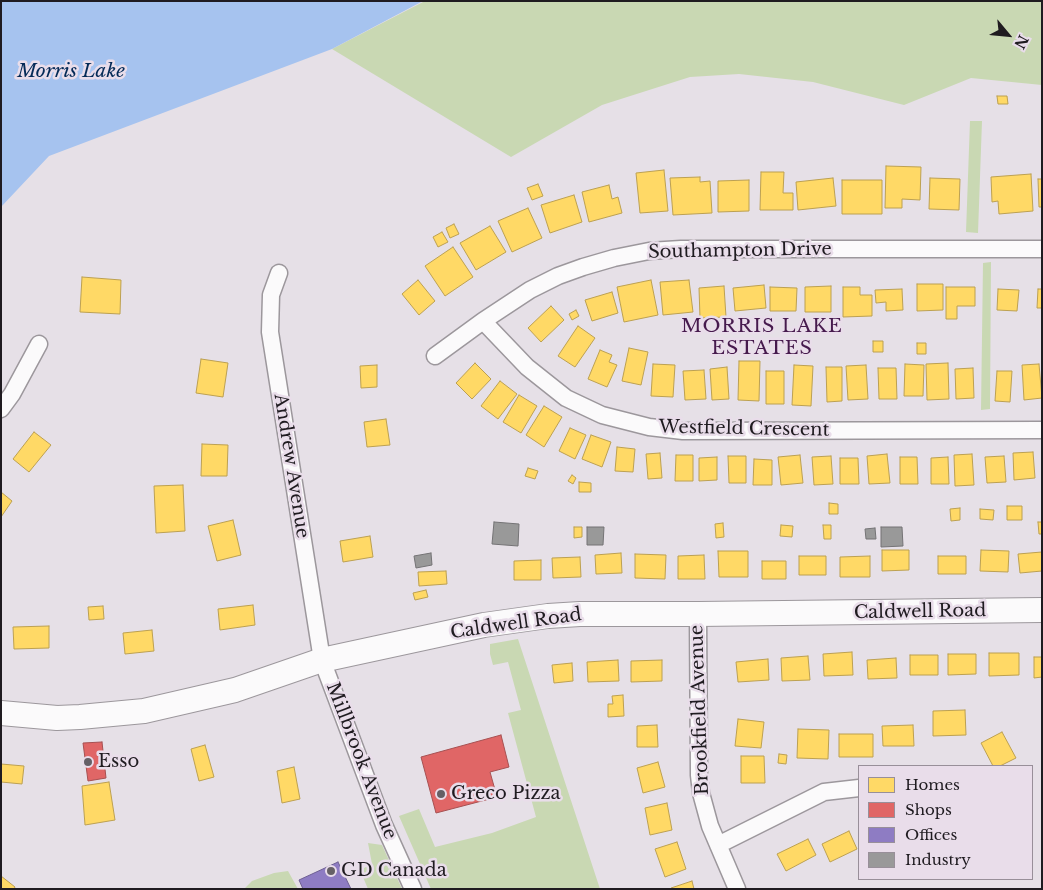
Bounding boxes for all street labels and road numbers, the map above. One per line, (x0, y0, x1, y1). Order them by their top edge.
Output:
street label: Southampton Drive (648, 239, 832, 263)
street label: Andrew Avenue (269, 392, 313, 540)
street label: Westfield Crescent (658, 417, 830, 441)
street label: Caldwell Road (854, 600, 986, 624)
street label: Caldwell Road (449, 604, 583, 644)
street label: Brookfield Avenue (686, 624, 714, 796)
street label: Millbrook Avenue (321, 680, 401, 842)

